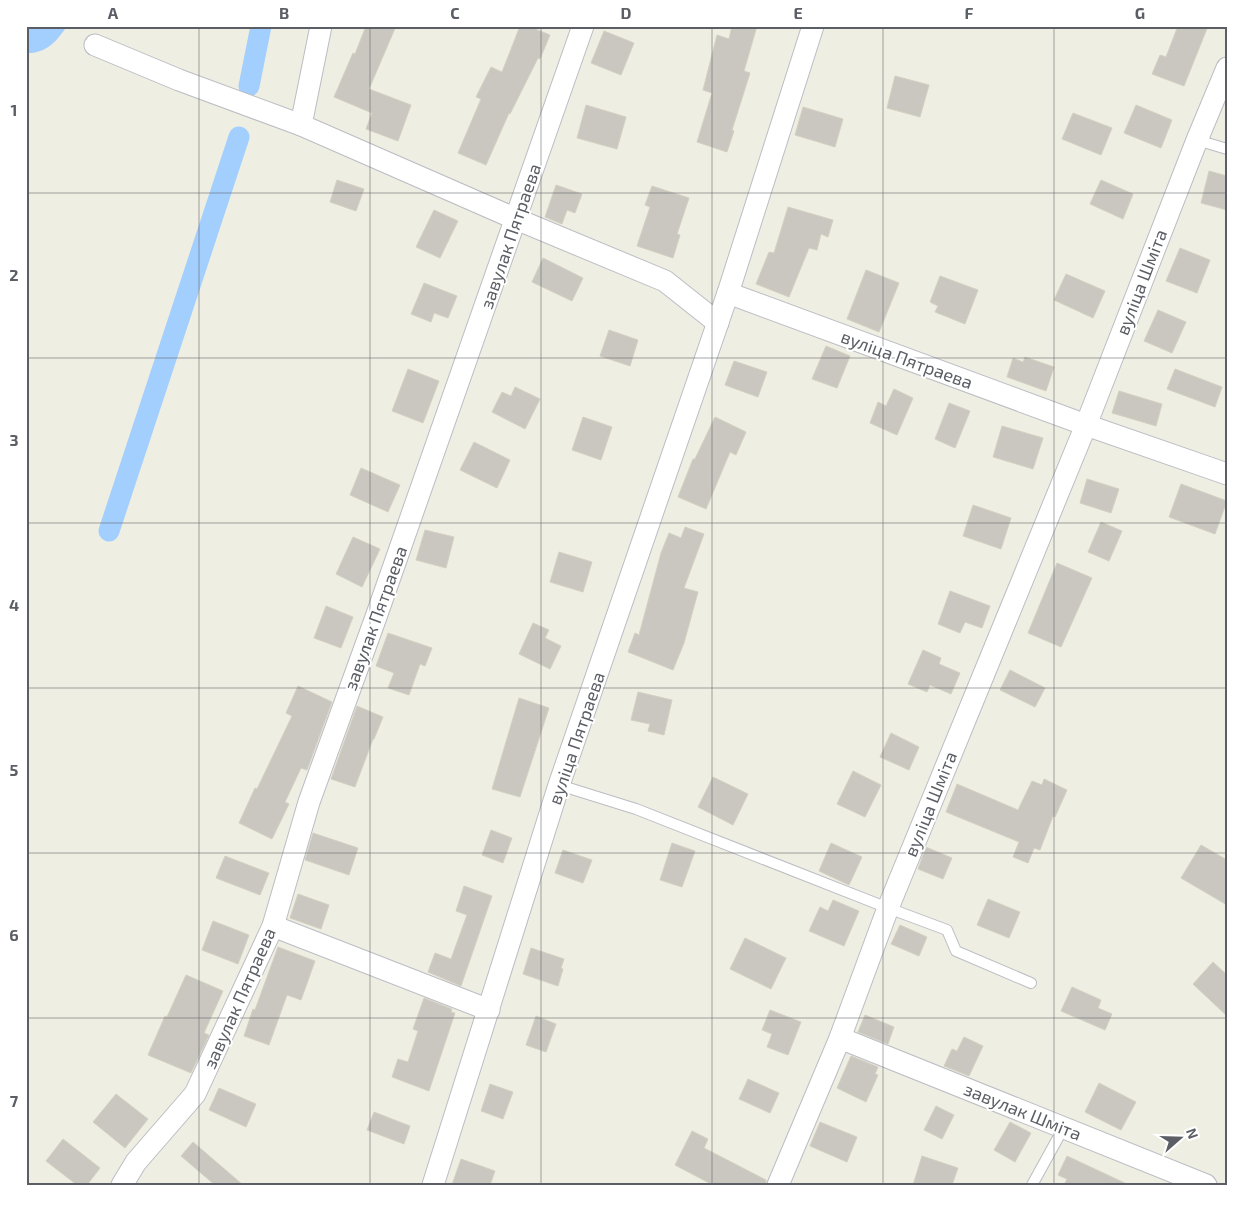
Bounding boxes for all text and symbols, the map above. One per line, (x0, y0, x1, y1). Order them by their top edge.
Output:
text: A (108, 3, 119, 22)
text: B (279, 3, 289, 22)
text: C (450, 3, 460, 22)
text: D (621, 3, 632, 22)
text: E (793, 3, 803, 22)
text: F (965, 3, 974, 22)
text: G (1135, 3, 1145, 22)
text: 1 (11, 100, 17, 119)
street label: завулак Пятраева (475, 161, 545, 311)
street label: вуліца Шміта (1111, 226, 1171, 338)
text: 2 (9, 265, 19, 284)
street label: вуліца Пятраева (838, 325, 976, 393)
text: 3 (9, 430, 19, 449)
street label: завулак Пятраева (339, 543, 411, 693)
text: 4 (9, 595, 19, 614)
street label: вуліца Пятраева (543, 669, 609, 807)
street label: вуліца Шміта (899, 748, 961, 860)
text: 5 (10, 760, 19, 779)
street label: завулак Пятраева (198, 924, 280, 1072)
text: 6 (9, 925, 19, 944)
street label: завулак Шміта (961, 1077, 1085, 1145)
text: 7 (10, 1091, 19, 1110)
north arrow (1156, 1114, 1206, 1164)
text: N (1183, 1126, 1202, 1141)

